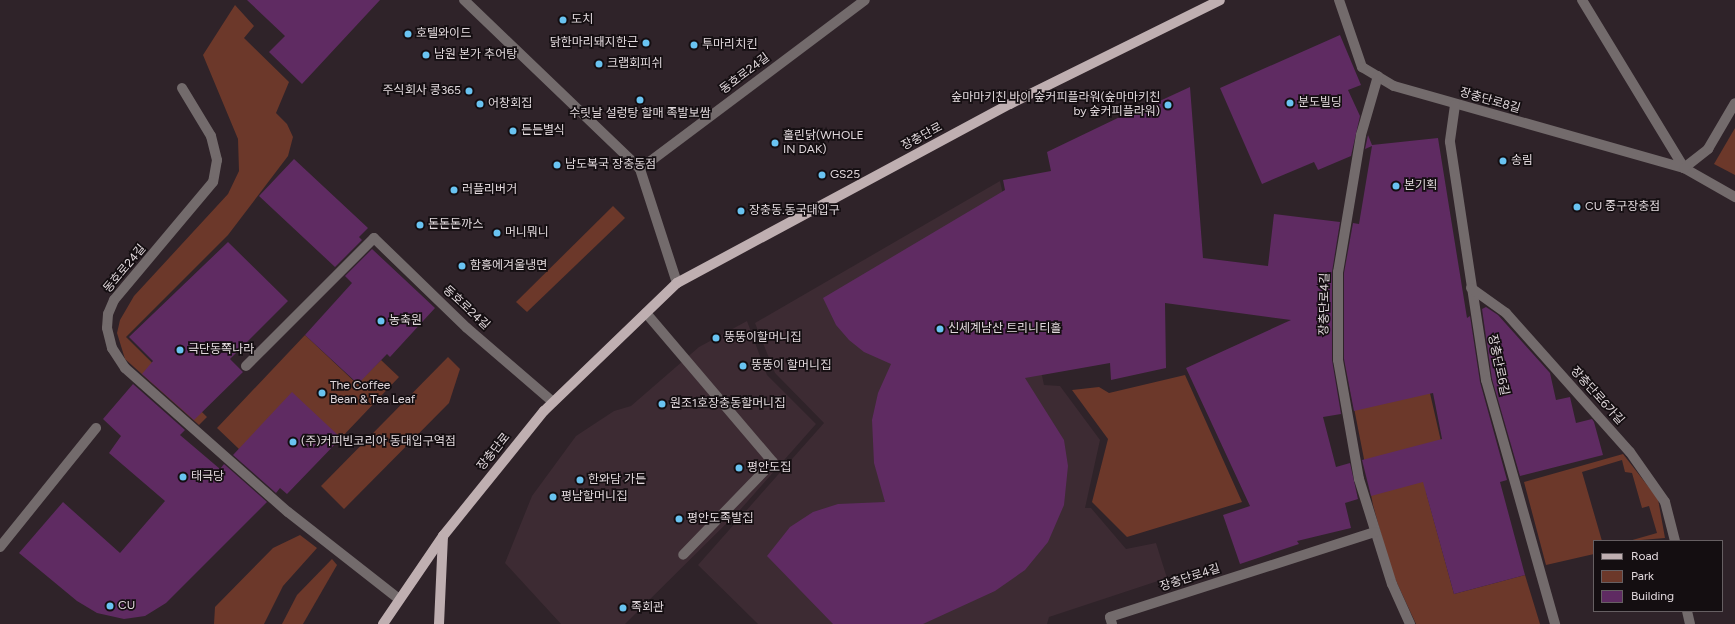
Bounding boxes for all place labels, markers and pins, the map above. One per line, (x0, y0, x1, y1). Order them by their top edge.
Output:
place label: 도치 (571, 13, 593, 27)
marker: 도치 (558, 15, 568, 25)
place label: 호텔와이드 (416, 27, 471, 41)
marker: 호텔와이드 (403, 29, 413, 39)
place label: 닭한마리돼지한근 (550, 36, 638, 50)
marker: 닭한마리돼지한근 (641, 38, 651, 48)
place label: 투마리치킨 (702, 38, 757, 52)
marker: 투마리치킨 (689, 40, 699, 50)
place label: 남원 본가 추어탕 (434, 48, 517, 62)
marker: 남원 본가 추어탕 (421, 50, 431, 60)
place label: 크랩회피쉬 (607, 57, 662, 71)
marker: 크랩회피쉬 (594, 59, 604, 69)
place label: 주식회사 콩365 (383, 84, 461, 98)
marker: 주식회사 콩365 (464, 86, 474, 96)
place label: 숲마마키친 바이 숲커피플라워(숲마마키친 by 숲커피플라워) (951, 91, 1160, 119)
marker: 수릿날 설렁탕 할매 족발보쌈 (635, 95, 645, 105)
place label: 분도빌딩 (1298, 96, 1342, 110)
place label: 어창회집 (488, 97, 532, 111)
marker: 분도빌딩 (1285, 98, 1295, 108)
marker: 어창회집 (475, 99, 485, 109)
marker: 숲마마키친 바이 숲커피플라워(숲마마키친 by 숲커피플라워) (1163, 100, 1173, 110)
place label: 수릿날 설렁탕 할매 족발보쌈 (569, 107, 711, 121)
place label: 든든별식 (521, 124, 565, 138)
marker: 든든별식 (508, 126, 518, 136)
place label: 홀린닭(WHOLE IN DAK) (783, 129, 864, 157)
marker: 홀린닭(WHOLE IN DAK) (770, 138, 780, 148)
place label: 송림 (1511, 154, 1533, 168)
marker: 송림 (1498, 156, 1508, 166)
place label: 남도복국 장충동점 (565, 158, 656, 172)
marker: 남도복국 장충동점 (552, 160, 562, 170)
place label: GS25 (830, 168, 860, 182)
marker: GS25 (817, 170, 827, 180)
place label: 본기획 (1404, 179, 1437, 193)
marker: 본기획 (1391, 181, 1401, 191)
place label: 러플리버거 (462, 183, 517, 197)
marker: 러플리버거 (449, 185, 459, 195)
place label: CU 중구장충점 (1585, 200, 1660, 214)
marker: CU 중구장충점 (1572, 202, 1582, 212)
place label: 장충동.동국대입구 (749, 204, 840, 218)
marker: 장충동.동국대입구 (736, 206, 746, 216)
place label: 돈돈돈까스 (428, 218, 483, 232)
marker: 돈돈돈까스 (415, 220, 425, 230)
place label: 머니뭐니 (505, 226, 549, 240)
marker: 머니뭐니 (492, 228, 502, 238)
place label: 함흥에겨울냉면 (470, 259, 547, 273)
marker: 함흥에겨울냉면 (457, 261, 467, 271)
place label: 농축원 (389, 314, 422, 328)
marker: 농축원 (376, 316, 386, 326)
place label: 신세계남산 트리니티홀 (948, 322, 1061, 336)
marker: 신세계남산 트리니티홀 (935, 324, 945, 334)
place label: 뚱뚱이할머니집 (724, 331, 801, 345)
marker: 뚱뚱이할머니집 (711, 333, 721, 343)
place label: 극단동쪽나라 (188, 343, 254, 357)
marker: 극단동쪽나라 (175, 345, 185, 355)
place label: 뚱뚱이 할머니집 (751, 359, 831, 373)
marker: 뚱뚱이 할머니집 (738, 361, 748, 371)
place label: The Coffee Bean & Tea Leaf (330, 379, 415, 407)
marker: The Coffee Bean & Tea Leaf (317, 388, 327, 398)
place label: 원조1호장충동할머니집 (670, 397, 785, 411)
marker: 원조1호장충동할머니집 (657, 399, 667, 409)
place label: (주)커피빈코리아 동대입구역점 (301, 435, 456, 449)
marker: (주)커피빈코리아 동대입구역점 (288, 437, 298, 447)
place label: 평안도집 (747, 461, 791, 475)
marker: 평안도집 (734, 463, 744, 473)
place label: 태극당 (191, 470, 224, 484)
marker: 태극당 (178, 472, 188, 482)
place label: 한와담 가든 (588, 473, 646, 487)
marker: 한와담 가든 (575, 475, 585, 485)
place label: 평남할머니집 (561, 490, 627, 504)
marker: 평남할머니집 (548, 492, 558, 502)
place label: 평안도족발집 (687, 512, 753, 526)
marker: 평안도족발집 (674, 514, 684, 524)
place label: CU (118, 599, 135, 613)
marker: CU (105, 601, 115, 611)
place label: 족회관 (631, 601, 664, 615)
marker: 족회관 (618, 603, 628, 613)

